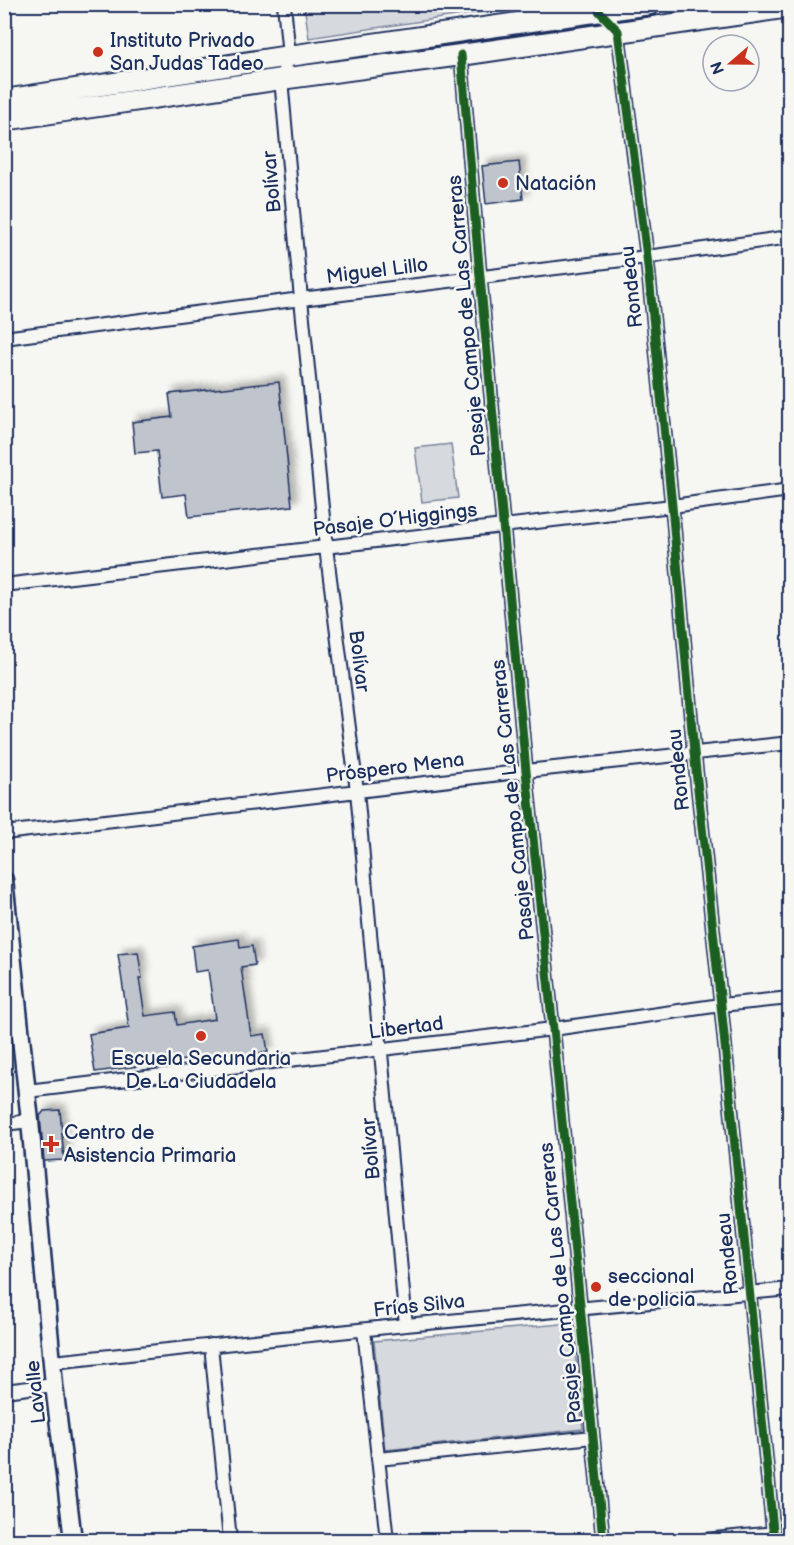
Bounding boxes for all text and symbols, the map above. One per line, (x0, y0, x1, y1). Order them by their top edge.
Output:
place label: Instituto Privado San Judas Tadeo (110, 29, 264, 76)
north arrow (701, 33, 761, 93)
marker: Instituto Privado San Judas Tadeo (91, 45, 105, 59)
text: N (707, 59, 729, 77)
street label: Bolívar (257, 149, 287, 214)
place label: Natación (515, 172, 596, 196)
street label: Pasaje Campo de Las Carreras (443, 174, 491, 458)
marker: Natación (496, 176, 510, 190)
street label: Rondeau (616, 245, 648, 329)
street label: Miguel Lillo (325, 253, 430, 289)
street label: Pasaje O´Higgings (312, 498, 479, 542)
street label: Bolívar (343, 629, 375, 694)
street label: Pasaje Campo de Las Carreras (486, 658, 540, 942)
street label: Rondeau (663, 728, 695, 812)
street label: Próspero Mena (324, 748, 466, 788)
street label: Libertad (367, 1012, 445, 1044)
marker: Escuela Secundaria De La Ciudadela (194, 1029, 208, 1043)
place label: Escuela Secundaria De La Ciudadela (111, 1047, 291, 1094)
street label: Bolívar (356, 1116, 386, 1181)
place label: Centro de Asistencia Primaria (64, 1121, 236, 1168)
marker: Centro de Asistencia Primaria (42, 1135, 60, 1153)
street label: Pasaje Campo de Las Carreras (534, 1141, 588, 1425)
street label: Rondeau (712, 1212, 744, 1296)
place label: seccional de policia (608, 1265, 695, 1312)
marker: seccional de policia (589, 1280, 603, 1294)
street label: Frías Silva (372, 1289, 466, 1323)
street label: Lavalle (21, 1359, 51, 1425)

